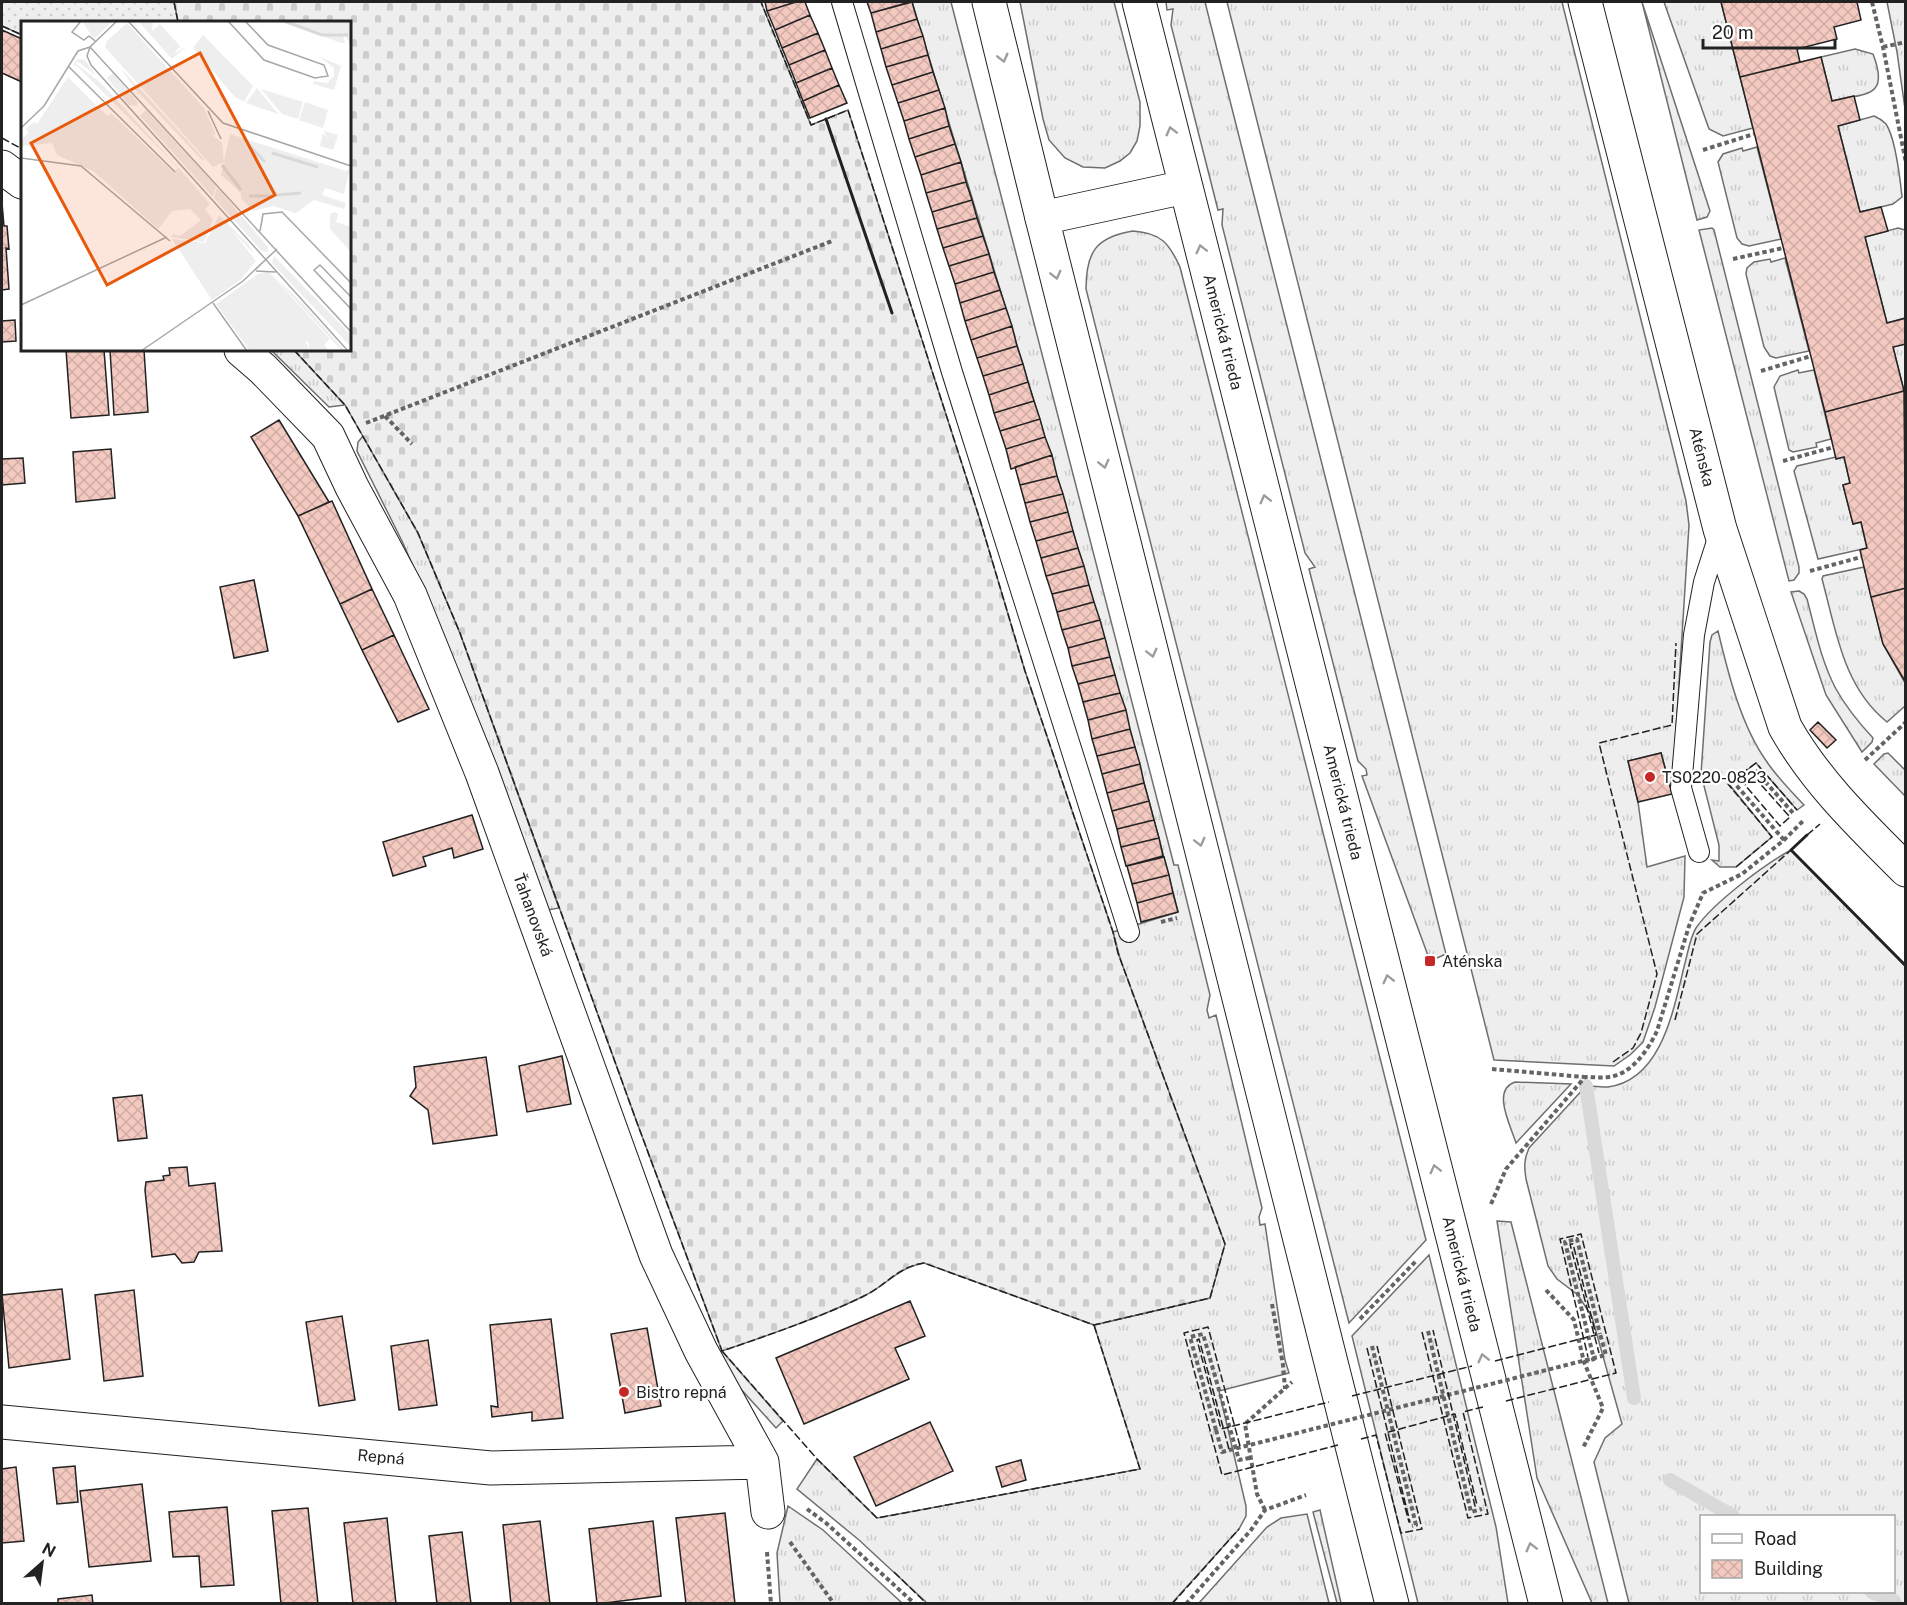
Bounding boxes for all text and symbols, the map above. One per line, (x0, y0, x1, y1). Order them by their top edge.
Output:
scale bar (1703, 12, 1835, 50)
inset map (21, 21, 351, 351)
text: 20 m (1712, 22, 1754, 43)
one-way arrow (996, 53, 1009, 63)
one-way arrow (1166, 126, 1179, 136)
one-way arrow (1196, 244, 1209, 254)
one-way arrow (1049, 270, 1062, 280)
street label: Americká trieda (1199, 272, 1247, 392)
street label: Aténska (1685, 425, 1719, 489)
one-way arrow (1097, 459, 1110, 469)
one-way arrow (1260, 494, 1273, 504)
one-way arrow (1144, 648, 1157, 658)
street label: Americká trieda (1319, 742, 1367, 862)
place label: TS0220-0823 (1662, 768, 1767, 787)
marker: TS0220-0823 (1643, 770, 1657, 784)
one-way arrow (1192, 837, 1205, 847)
street label: Ťahanovská (509, 870, 558, 959)
place label: Aténska (1442, 952, 1502, 971)
marker: Aténska (1423, 954, 1437, 968)
one-way arrow (1383, 975, 1396, 985)
one-way arrow (1430, 1164, 1443, 1174)
street label: Americká trieda (1438, 1214, 1486, 1334)
one-way arrow (1478, 1353, 1491, 1363)
place label: Bistro repná (636, 1383, 727, 1402)
marker: Bistro repná (617, 1385, 631, 1399)
street label: Repná (357, 1445, 405, 1469)
legend (1700, 1515, 1895, 1593)
text: Road (1754, 1528, 1797, 1549)
north arrow (12, 1533, 72, 1593)
text: N (39, 1539, 59, 1562)
one-way arrow (1526, 1542, 1539, 1552)
text: Building (1754, 1558, 1823, 1579)

